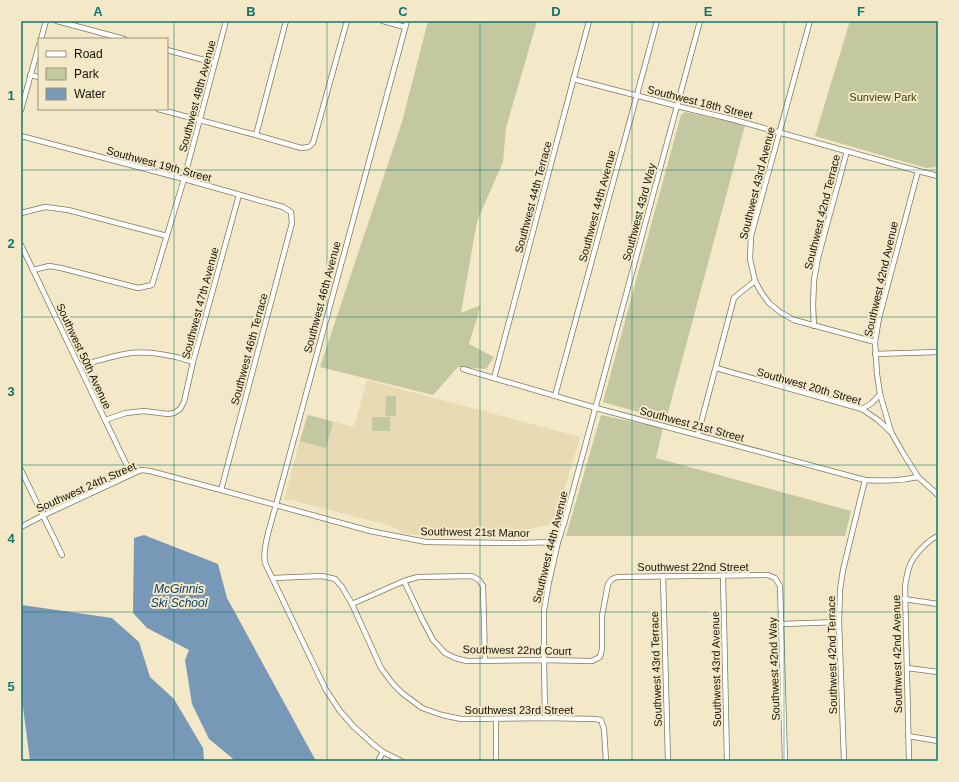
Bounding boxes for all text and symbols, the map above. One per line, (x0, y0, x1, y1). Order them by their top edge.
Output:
text: A (93, 4, 103, 19)
text: B (246, 4, 256, 19)
text: C (398, 4, 408, 19)
text: D (551, 4, 561, 19)
text: E (704, 4, 713, 19)
text: F (857, 4, 865, 19)
legend (38, 38, 168, 110)
street label: Southwest 48th Avenue (176, 39, 218, 153)
text: Road (74, 47, 103, 61)
text: Park (74, 67, 100, 81)
street label: Southwest 18th Street (646, 83, 754, 121)
text: Water (74, 87, 106, 101)
text: 1 (7, 88, 15, 103)
park label: Sunview Park (849, 91, 917, 103)
street label: Southwest 43rd Avenue (737, 125, 777, 241)
street label: Southwest 44th Terrace (512, 140, 554, 254)
street label: Southwest 19th Street (105, 144, 213, 184)
street label: Southwest 44th Avenue (576, 149, 618, 263)
street label: Southwest 42nd Terrace (802, 153, 842, 271)
street label: Southwest 43rd Way (620, 161, 658, 262)
street label: Southwest 42nd Avenue (862, 220, 900, 338)
text: 2 (7, 236, 15, 251)
street label: Southwest 46th Avenue (301, 240, 343, 354)
street label: Southwest 47th Avenue (179, 246, 221, 360)
street label: Southwest 46th Terrace (228, 292, 270, 406)
street label: Southwest 50th Avenue (54, 301, 114, 411)
street label: Southwest 20th Street (755, 365, 863, 407)
text: 3 (7, 384, 15, 399)
street label: Southwest 21st Street (638, 404, 746, 444)
street label: Southwest 24th Street (34, 460, 138, 514)
street label: Southwest 44th Avenue (530, 490, 570, 604)
street label: Southwest 21st Manor (420, 525, 530, 539)
text: 4 (7, 531, 15, 546)
street label: Southwest 22nd Street (637, 561, 749, 573)
water label: McGinnis Ski School (151, 582, 208, 610)
street label: Southwest 42nd Avenue (890, 595, 904, 713)
street label: Southwest 42nd Terrace (825, 596, 839, 714)
street label: Southwest 43rd Terrace (648, 611, 664, 727)
street label: Southwest 43rd Avenue (709, 611, 723, 727)
street label: Southwest 42nd Way (766, 617, 782, 721)
street label: Southwest 22nd Court (462, 643, 572, 657)
text: 5 (7, 679, 15, 694)
street label: Southwest 23rd Street (465, 704, 573, 716)

